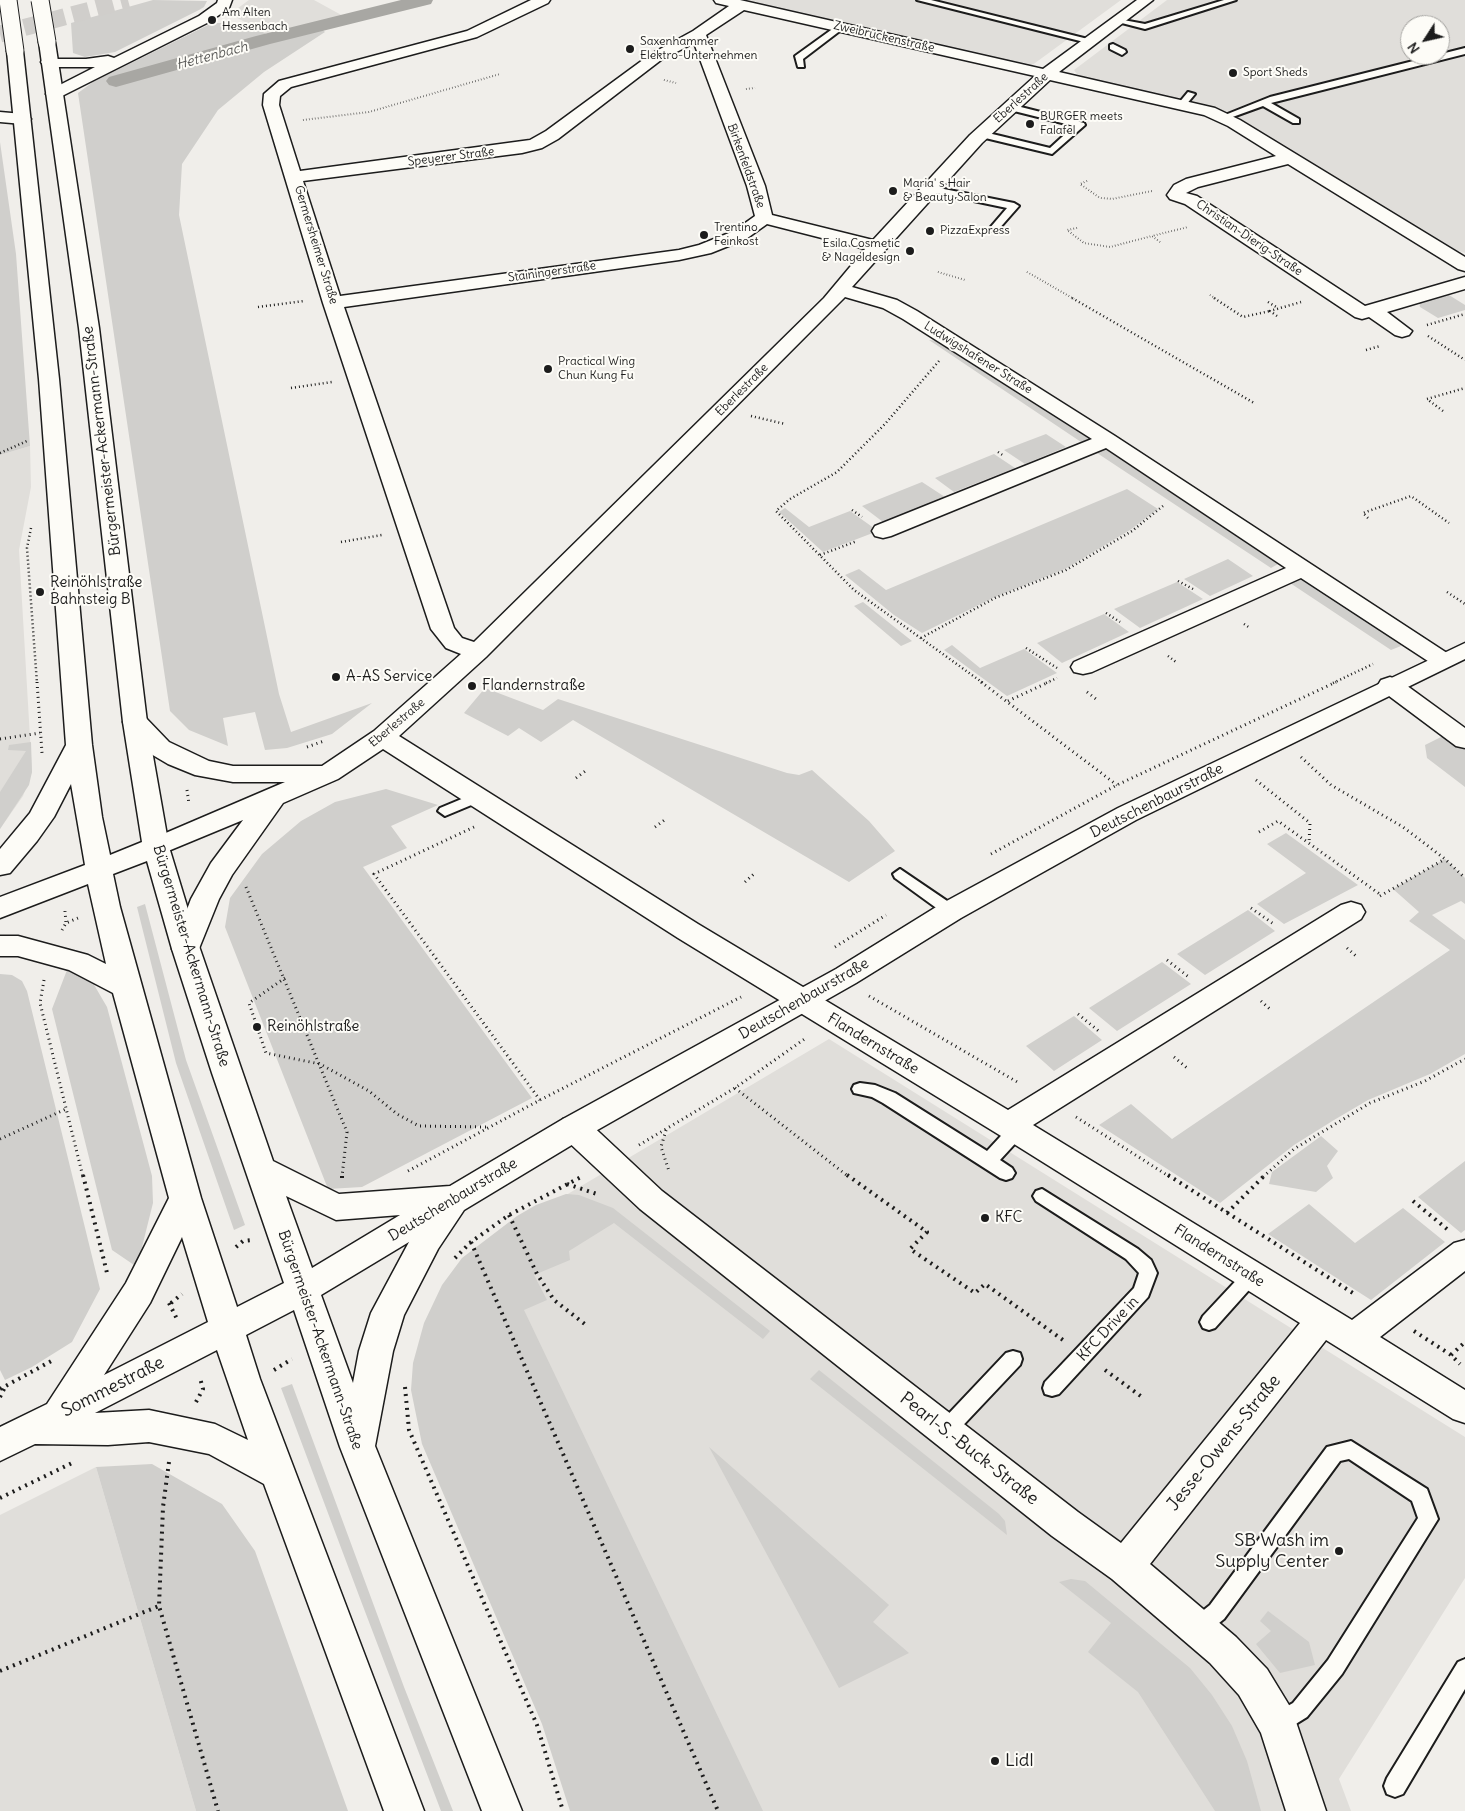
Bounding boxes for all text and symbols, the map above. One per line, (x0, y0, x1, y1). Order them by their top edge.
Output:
place label: Am Alten Hessenbach (222, 6, 288, 34)
marker: Am Alten Hessenbach (206, 14, 218, 26)
north arrow (1400, 15, 1450, 65)
street label: Zweibrückenstraße (832, 18, 936, 56)
place label: Saxenhammer Elektro-Unternehmen (640, 35, 758, 63)
water label: Hettenbach (174, 38, 250, 74)
text: N (1403, 39, 1424, 57)
marker: Saxenhammer Elektro-Unternehmen (624, 43, 636, 55)
place label: Sport Sheds (1243, 66, 1308, 80)
marker: Sport Sheds (1227, 67, 1239, 79)
street label: Eberlestraße (991, 70, 1051, 126)
place label: BURGER meets Falafel (1040, 110, 1123, 138)
marker: BURGER meets Falafel (1024, 118, 1036, 130)
street label: Birkenfeldstraße (724, 122, 768, 210)
street label: Speyerer Straße (407, 145, 495, 169)
place label: Maria' s Hair & Beauty Salon (903, 177, 987, 205)
street label: Germersheimer Straße (291, 184, 341, 306)
marker: Maria' s Hair & Beauty Salon (887, 185, 899, 197)
street label: Christian-Dierig-Straße (1193, 197, 1305, 279)
place label: Trentino Feinkost (714, 221, 759, 249)
place label: PizzaExpress (940, 224, 1010, 238)
marker: PizzaExpress (924, 225, 936, 237)
marker: Trentino Feinkost (698, 229, 710, 241)
place label: Esila Cosmetic & Nageldesign (822, 237, 900, 265)
marker: Esila Cosmetic & Nageldesign (904, 245, 916, 257)
street label: Stainingerstraße (507, 259, 597, 285)
street label: Ludwigshafener Straße (921, 319, 1035, 397)
street label: Bürgermeister-Ackermann-Straße (79, 325, 125, 557)
place label: Practical Wing Chun Kung Fu (558, 355, 635, 383)
street label: Eberlestraße (713, 361, 771, 419)
marker: Practical Wing Chun Kung Fu (542, 363, 554, 375)
place label: Reinöhlstraße Bahnsteig B (50, 574, 142, 609)
marker: Reinöhlstraße Bahnsteig B (34, 586, 46, 598)
place label: A-AS Service (346, 668, 432, 686)
marker: A-AS Service (330, 671, 342, 683)
place label: Flandernstraße (482, 677, 585, 695)
marker: Flandernstraße (466, 680, 478, 692)
street label: Eberlestraße (366, 696, 428, 750)
street label: Deutschenbaurstraße (1088, 760, 1226, 842)
street label: Bürgermeister-Ackermann-Straße (149, 843, 233, 1069)
street label: Deutschenbaurstraße (736, 955, 872, 1043)
street label: Flandernstraße (824, 1010, 922, 1078)
place label: Reinöhlstraße (267, 1018, 359, 1036)
marker: Reinöhlstraße (251, 1021, 263, 1033)
street label: Deutschenbaurstraße (385, 1155, 521, 1245)
place label: KFC (995, 1209, 1022, 1227)
marker: KFC (979, 1212, 991, 1224)
street label: Flandernstraße (1170, 1221, 1268, 1291)
street label: Bürgermeister-Ackermann-Straße (274, 1228, 366, 1452)
street label: KFC Drive in (1073, 1293, 1143, 1365)
street label: Sommestraße (58, 1352, 168, 1422)
street label: Jesse-Owens-Straße (1163, 1371, 1285, 1515)
street label: Pearl-S.-Buck-Straße (895, 1388, 1043, 1510)
place label: SB Wash im Supply Center (1215, 1530, 1329, 1572)
marker: SB Wash im Supply Center (1333, 1545, 1345, 1557)
place label: Lidl (1005, 1750, 1033, 1772)
marker: Lidl (989, 1755, 1001, 1767)

